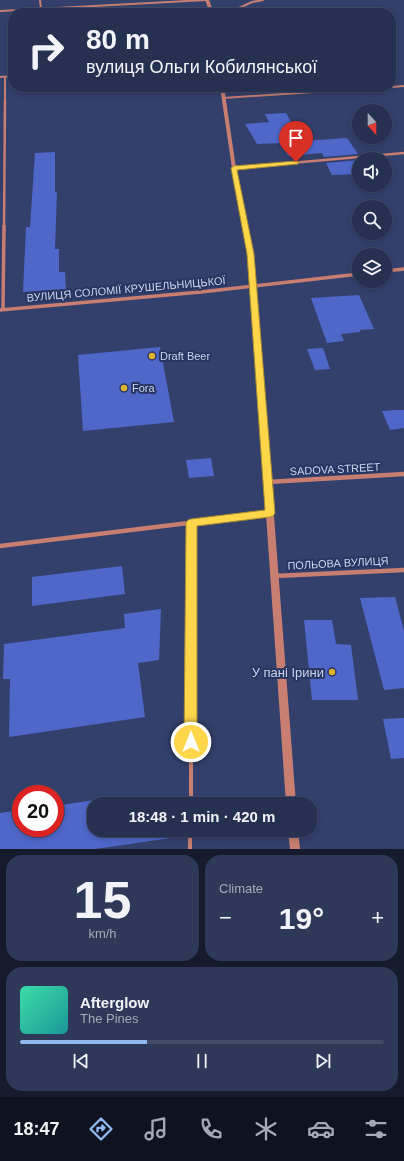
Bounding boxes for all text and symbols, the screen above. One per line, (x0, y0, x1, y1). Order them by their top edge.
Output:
icon: right (20, 24, 72, 76)
text: 80 m (86, 24, 150, 55)
text: вулиця Ольги Кобилянської (86, 57, 317, 77)
north arrow (352, 104, 392, 144)
map controls (352, 104, 392, 288)
pin (279, 121, 313, 162)
icon: arrive (285, 127, 307, 149)
button: sound (352, 152, 392, 192)
button: search (352, 200, 392, 240)
button: layers (352, 248, 392, 288)
street label: ВУЛИЦЯ СОЛОМІЇ КРУШЕЛЬНИЦЬКОЇ (26, 274, 227, 304)
place label: Draft Beer (160, 350, 210, 362)
marker: Draft Beer (147, 351, 157, 361)
place label: Fora (132, 382, 156, 394)
marker: Fora (119, 383, 129, 393)
street label: SADOVA STREET (289, 461, 381, 477)
street label: ПОЛЬОВА ВУЛИЦЯ (287, 554, 389, 572)
place label: У пані Ірини (252, 665, 324, 680)
marker: У пані Ірини (327, 667, 337, 677)
position arrow (170, 721, 212, 763)
speed limit sign: 20 (12, 785, 64, 837)
text: 18:48 · 1 min · 420 m (129, 808, 275, 825)
text: 15 (74, 871, 131, 929)
text: Climate (219, 881, 263, 896)
text: 19° (279, 902, 324, 935)
text: − (219, 905, 232, 930)
text: + (371, 905, 384, 930)
text: km/h (88, 926, 117, 941)
text: Afterglow (80, 994, 149, 1011)
text: The Pines (80, 1011, 139, 1026)
icon: previous (70, 1050, 92, 1072)
icon: pause (191, 1050, 213, 1072)
icon: next (312, 1050, 334, 1072)
icon: directions (87, 1115, 115, 1143)
icon: music (142, 1115, 170, 1143)
icon: phone (197, 1115, 225, 1143)
icon: climate (252, 1115, 280, 1143)
icon: car (307, 1115, 335, 1143)
icon: filters (362, 1115, 390, 1143)
text: 18:47 (14, 1119, 60, 1139)

